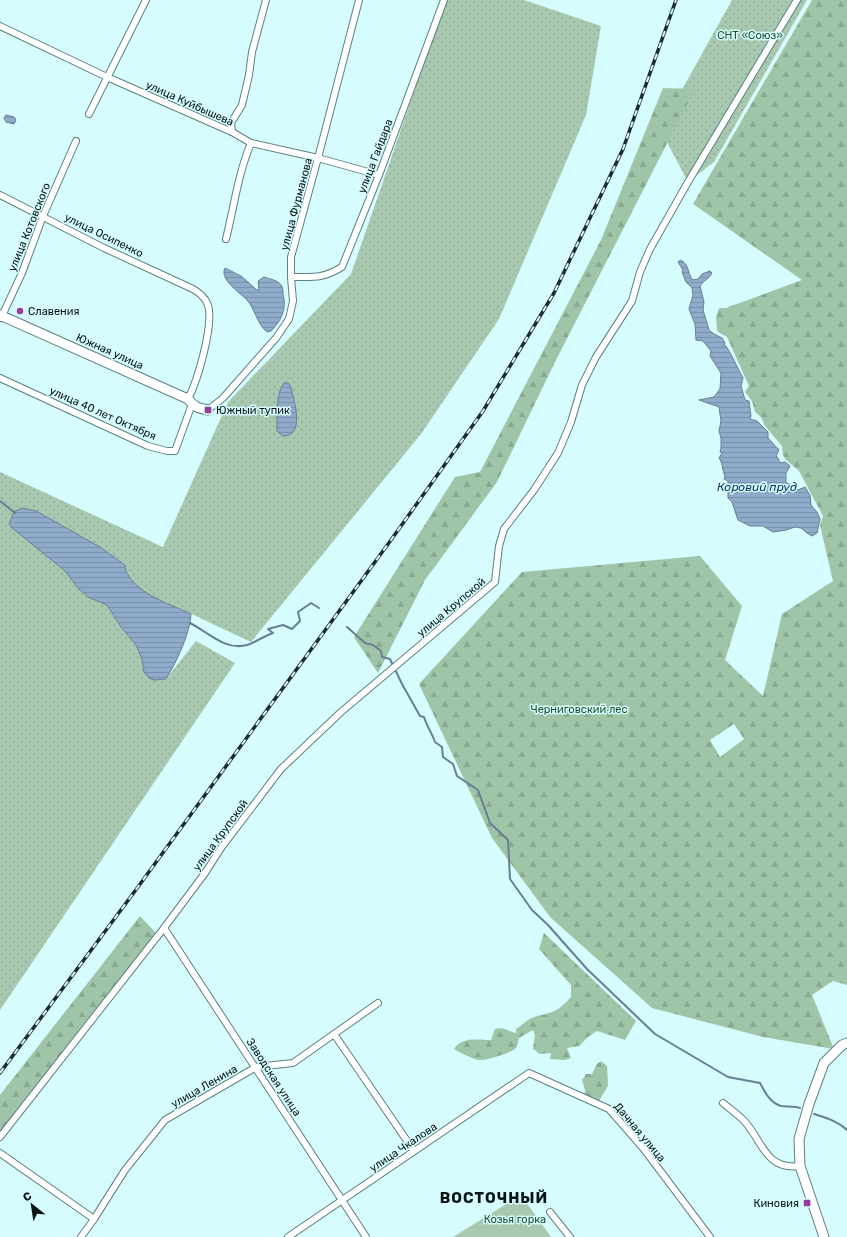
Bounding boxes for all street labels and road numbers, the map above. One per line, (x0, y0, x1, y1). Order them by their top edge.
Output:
street label: улица Куйбышева (144, 78, 236, 129)
street label: улица Гайдара (355, 117, 396, 195)
street label: улица Фурманова (278, 156, 315, 252)
street label: улица Котовского (6, 181, 53, 273)
street label: улица Осипенко (62, 211, 145, 260)
street label: Южная улица (74, 331, 145, 372)
street label: улица 40 лет Октября (47, 384, 158, 443)
street label: улица Крупской (415, 575, 488, 640)
street label: улица Крупской (190, 797, 251, 873)
street label: Заводская улица (244, 1036, 304, 1119)
street label: улица Ленина (169, 1062, 240, 1111)
street label: Дачная улица (611, 1100, 668, 1164)
street label: улица Чкалова (367, 1120, 439, 1175)

